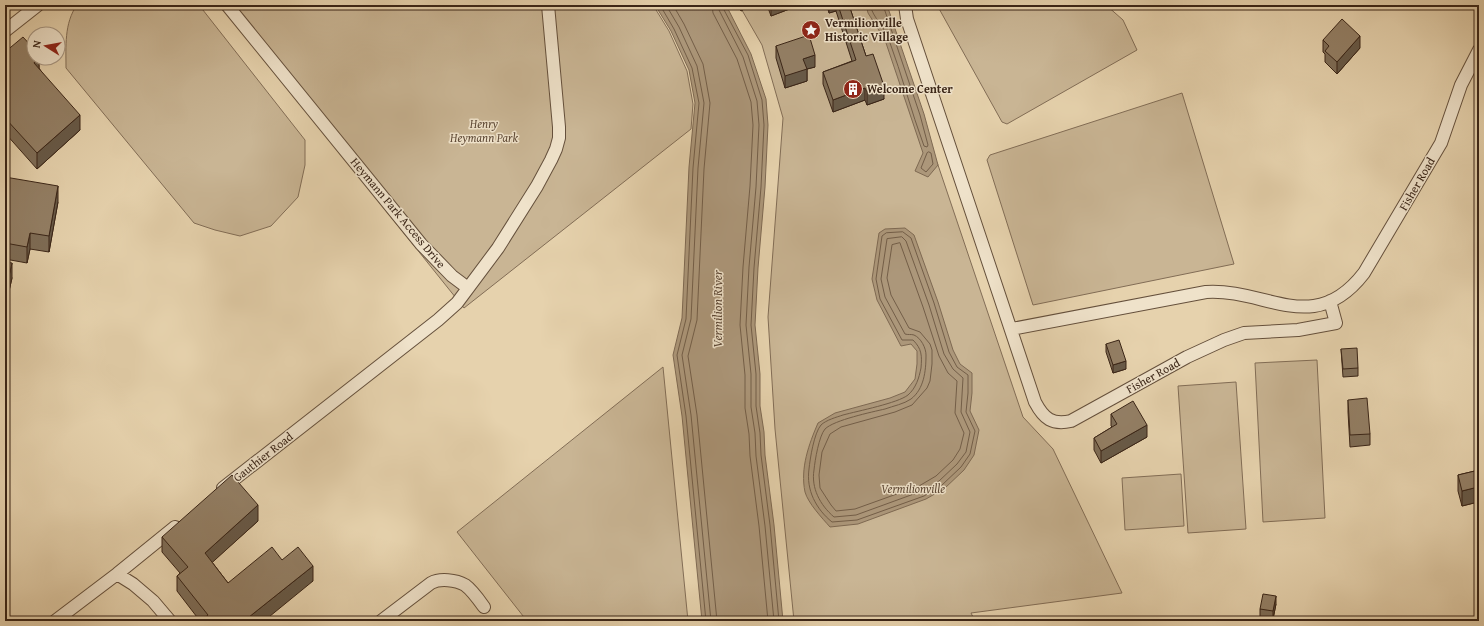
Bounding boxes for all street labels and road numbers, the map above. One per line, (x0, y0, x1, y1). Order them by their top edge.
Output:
street label: Fisher Road (1394, 153, 1439, 214)
street label: Heymann Park Access Drive (347, 154, 450, 272)
street label: Fisher Road (1123, 354, 1183, 397)
street label: Gauthier Road (229, 427, 297, 485)

